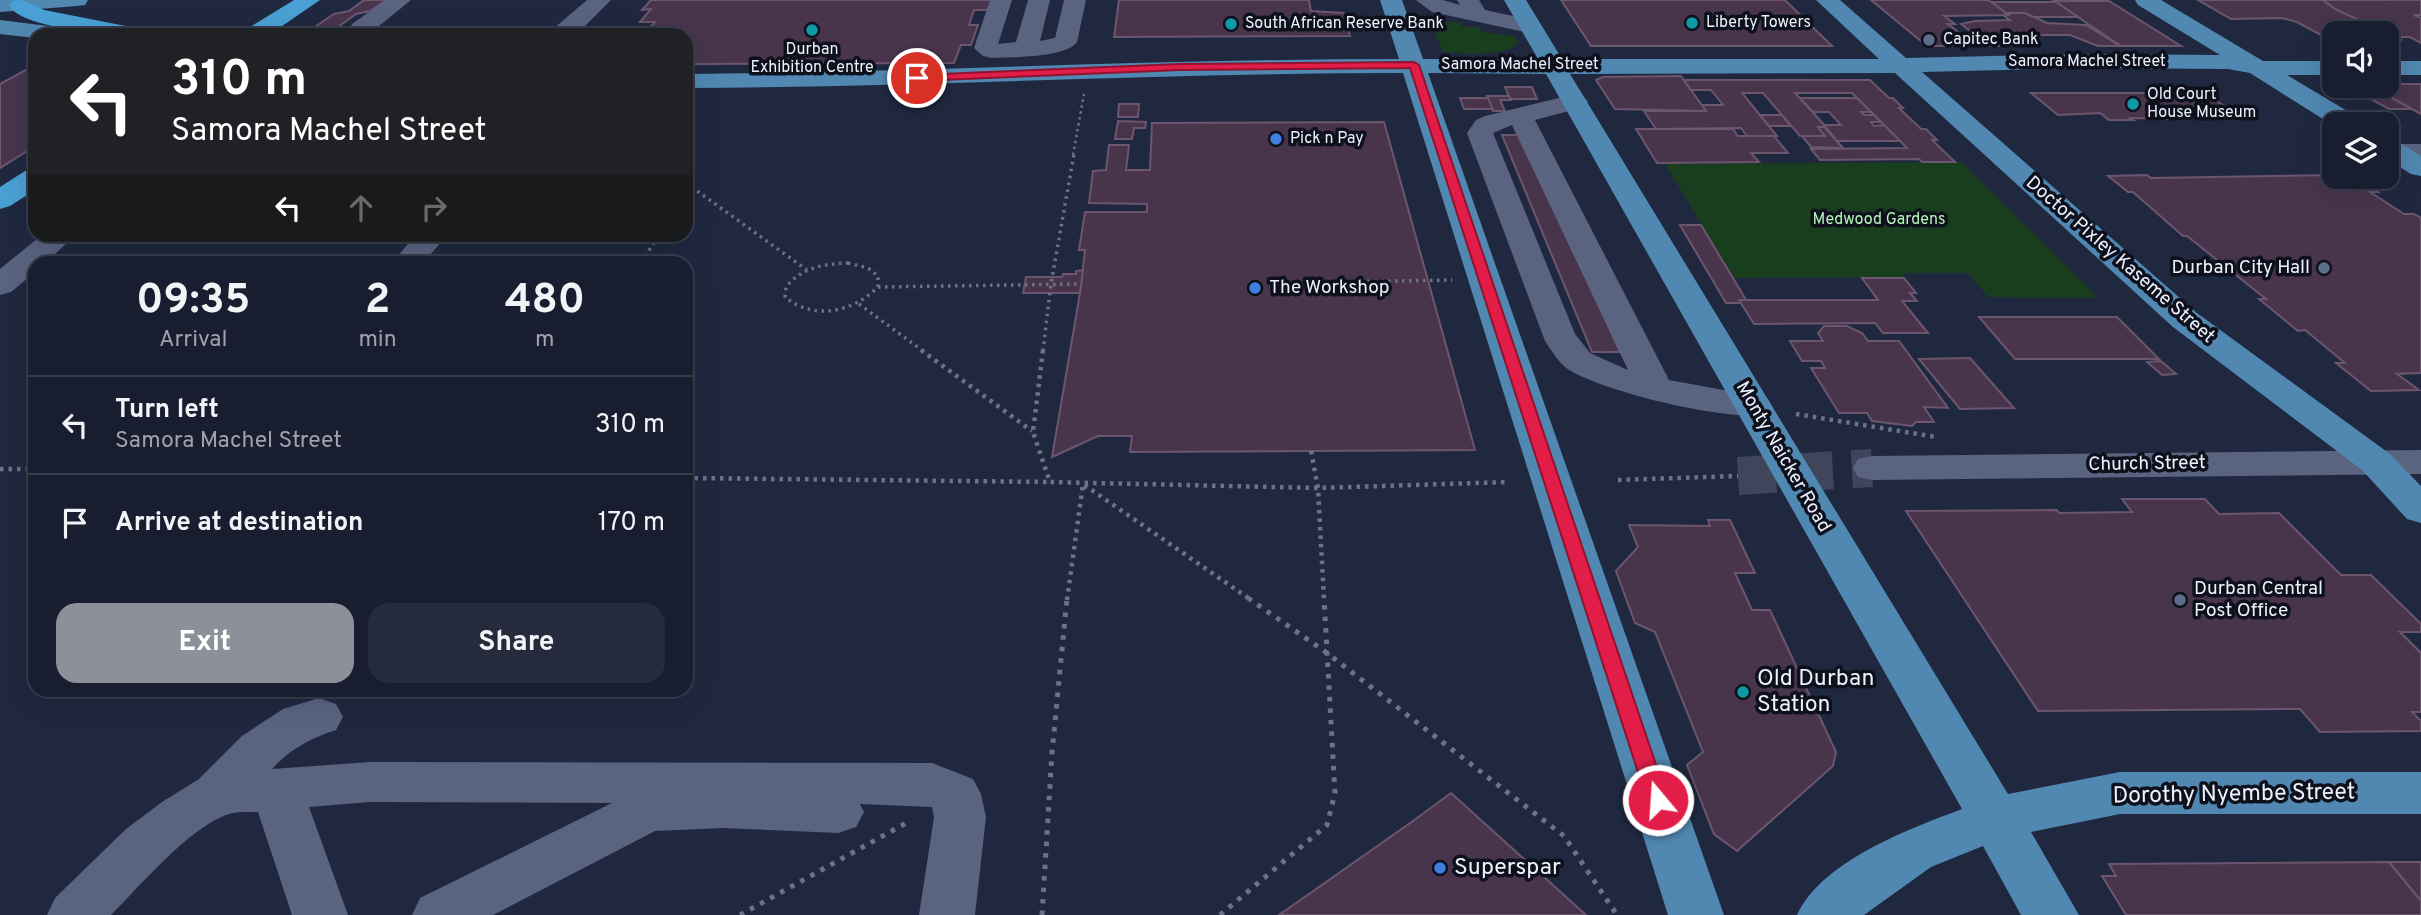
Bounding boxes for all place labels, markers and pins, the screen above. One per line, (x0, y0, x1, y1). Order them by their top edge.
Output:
place label: Liberty Towers (1706, 13, 1811, 33)
place label: South African Reserve Bank (1245, 14, 1444, 34)
marker: Liberty Towers (1684, 15, 1700, 31)
marker: South African Reserve Bank (1223, 16, 1239, 32)
marker: Durban Exhibition Centre (804, 22, 820, 38)
place label: Capitec Bank (1943, 30, 2038, 50)
marker: Capitec Bank (1921, 32, 1937, 48)
place label: Durban Exhibition Centre (750, 40, 874, 78)
pin (887, 48, 947, 108)
place label: Old Court House Museum (2147, 85, 2256, 123)
marker: Old Court House Museum (2125, 96, 2141, 112)
place label: Pick n Pay (1290, 129, 1364, 149)
marker: Pick n Pay (1268, 131, 1284, 147)
place label: Durban City Hall (2171, 256, 2310, 280)
marker: Durban City Hall (2316, 260, 2332, 276)
place label: The Workshop (1269, 276, 1390, 300)
marker: The Workshop (1247, 280, 1263, 296)
place label: Durban Central Post Office (2194, 577, 2323, 623)
marker: Durban Central Post Office (2172, 592, 2188, 608)
place label: Old Durban Station (1757, 665, 1874, 720)
marker: Old Durban Station (1735, 684, 1751, 700)
place label: Superspar (1454, 854, 1561, 883)
marker: Superspar (1432, 860, 1448, 876)

